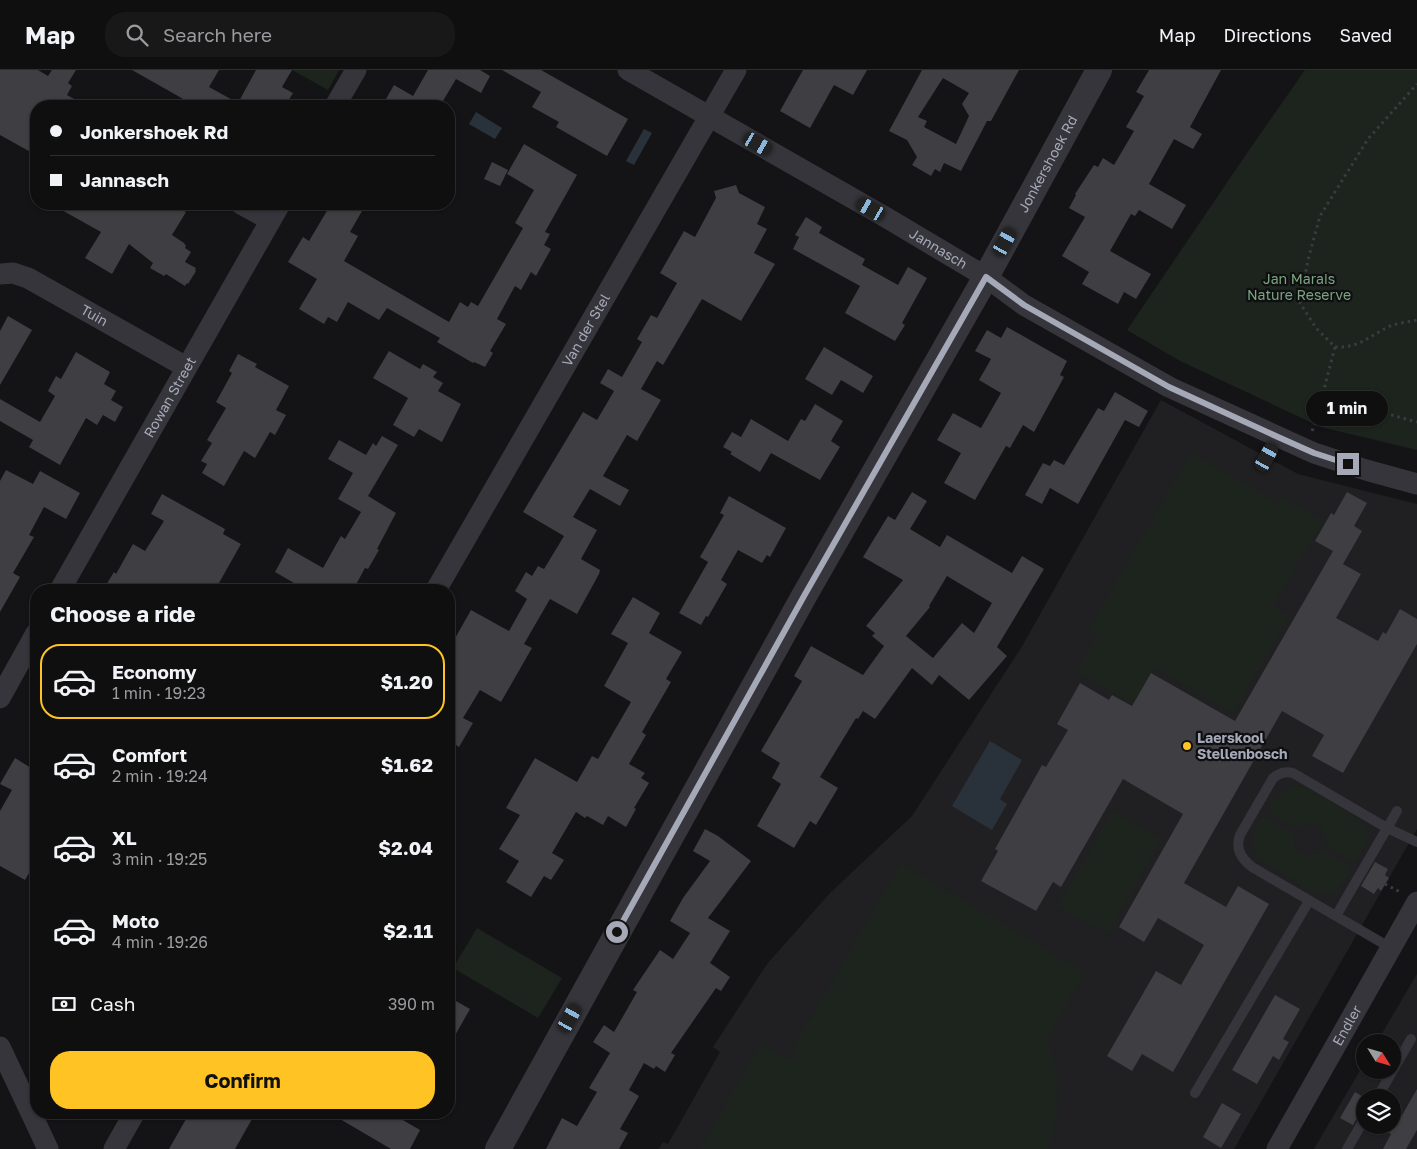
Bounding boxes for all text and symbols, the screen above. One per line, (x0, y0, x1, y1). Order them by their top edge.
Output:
search box (105, 12, 455, 57)
text: Map (25, 20, 75, 49)
icon: search (123, 21, 151, 49)
text: Search here (163, 23, 272, 46)
text: Map (1159, 24, 1195, 46)
text: Directions (1223, 24, 1311, 46)
text: Saved (1339, 24, 1392, 46)
street label: Jonkershoek Rd (1014, 112, 1081, 215)
text: Jonkershoek Rd (80, 120, 228, 143)
car (741, 130, 774, 158)
text: Jannasch (80, 168, 169, 191)
car (854, 195, 887, 223)
street label: Jannasch (906, 224, 971, 272)
car (991, 225, 1018, 259)
park label: Jan Marais Nature Reserve (1247, 270, 1351, 303)
street label: Van der Stel (558, 290, 613, 369)
street label: Tuin (78, 301, 111, 329)
street label: Rowan Street (140, 353, 199, 440)
callout: 1 min (1307, 392, 1389, 426)
text: 1 min (1327, 398, 1367, 418)
car (1253, 440, 1280, 474)
route end (1337, 453, 1359, 475)
text: Choose a ride (50, 600, 196, 627)
icon: car (52, 659, 97, 704)
text: Economy (112, 660, 197, 683)
text: $1.20 (380, 670, 433, 693)
text: 1 min · 19:23 (112, 683, 206, 703)
place label: Laerskool Stellenbosch (1197, 729, 1288, 762)
marker: Laerskool Stellenbosch (1181, 740, 1193, 752)
icon: car (52, 742, 97, 787)
text: Comfort (112, 743, 187, 766)
text: $1.62 (381, 753, 433, 776)
text: 2 min · 19:24 (112, 766, 208, 786)
icon: car (52, 825, 97, 870)
text: XL (112, 826, 137, 849)
text: $2.04 (378, 836, 433, 859)
text: 3 min · 19:25 (112, 849, 207, 869)
icon: car (52, 908, 97, 953)
text: Moto (112, 909, 159, 932)
text: $2.11 (383, 919, 433, 942)
route start (606, 921, 628, 943)
text: 4 min · 19:26 (112, 932, 208, 952)
icon: cash (50, 990, 78, 1018)
text: Cash (90, 992, 135, 1015)
text: 390 m (388, 994, 435, 1014)
car (556, 1001, 583, 1035)
street label: Endler (1328, 1002, 1365, 1048)
north arrow (1356, 1034, 1401, 1079)
map controls (1356, 1034, 1401, 1134)
button: Confirm (50, 1051, 435, 1109)
button: layers (1356, 1089, 1401, 1134)

